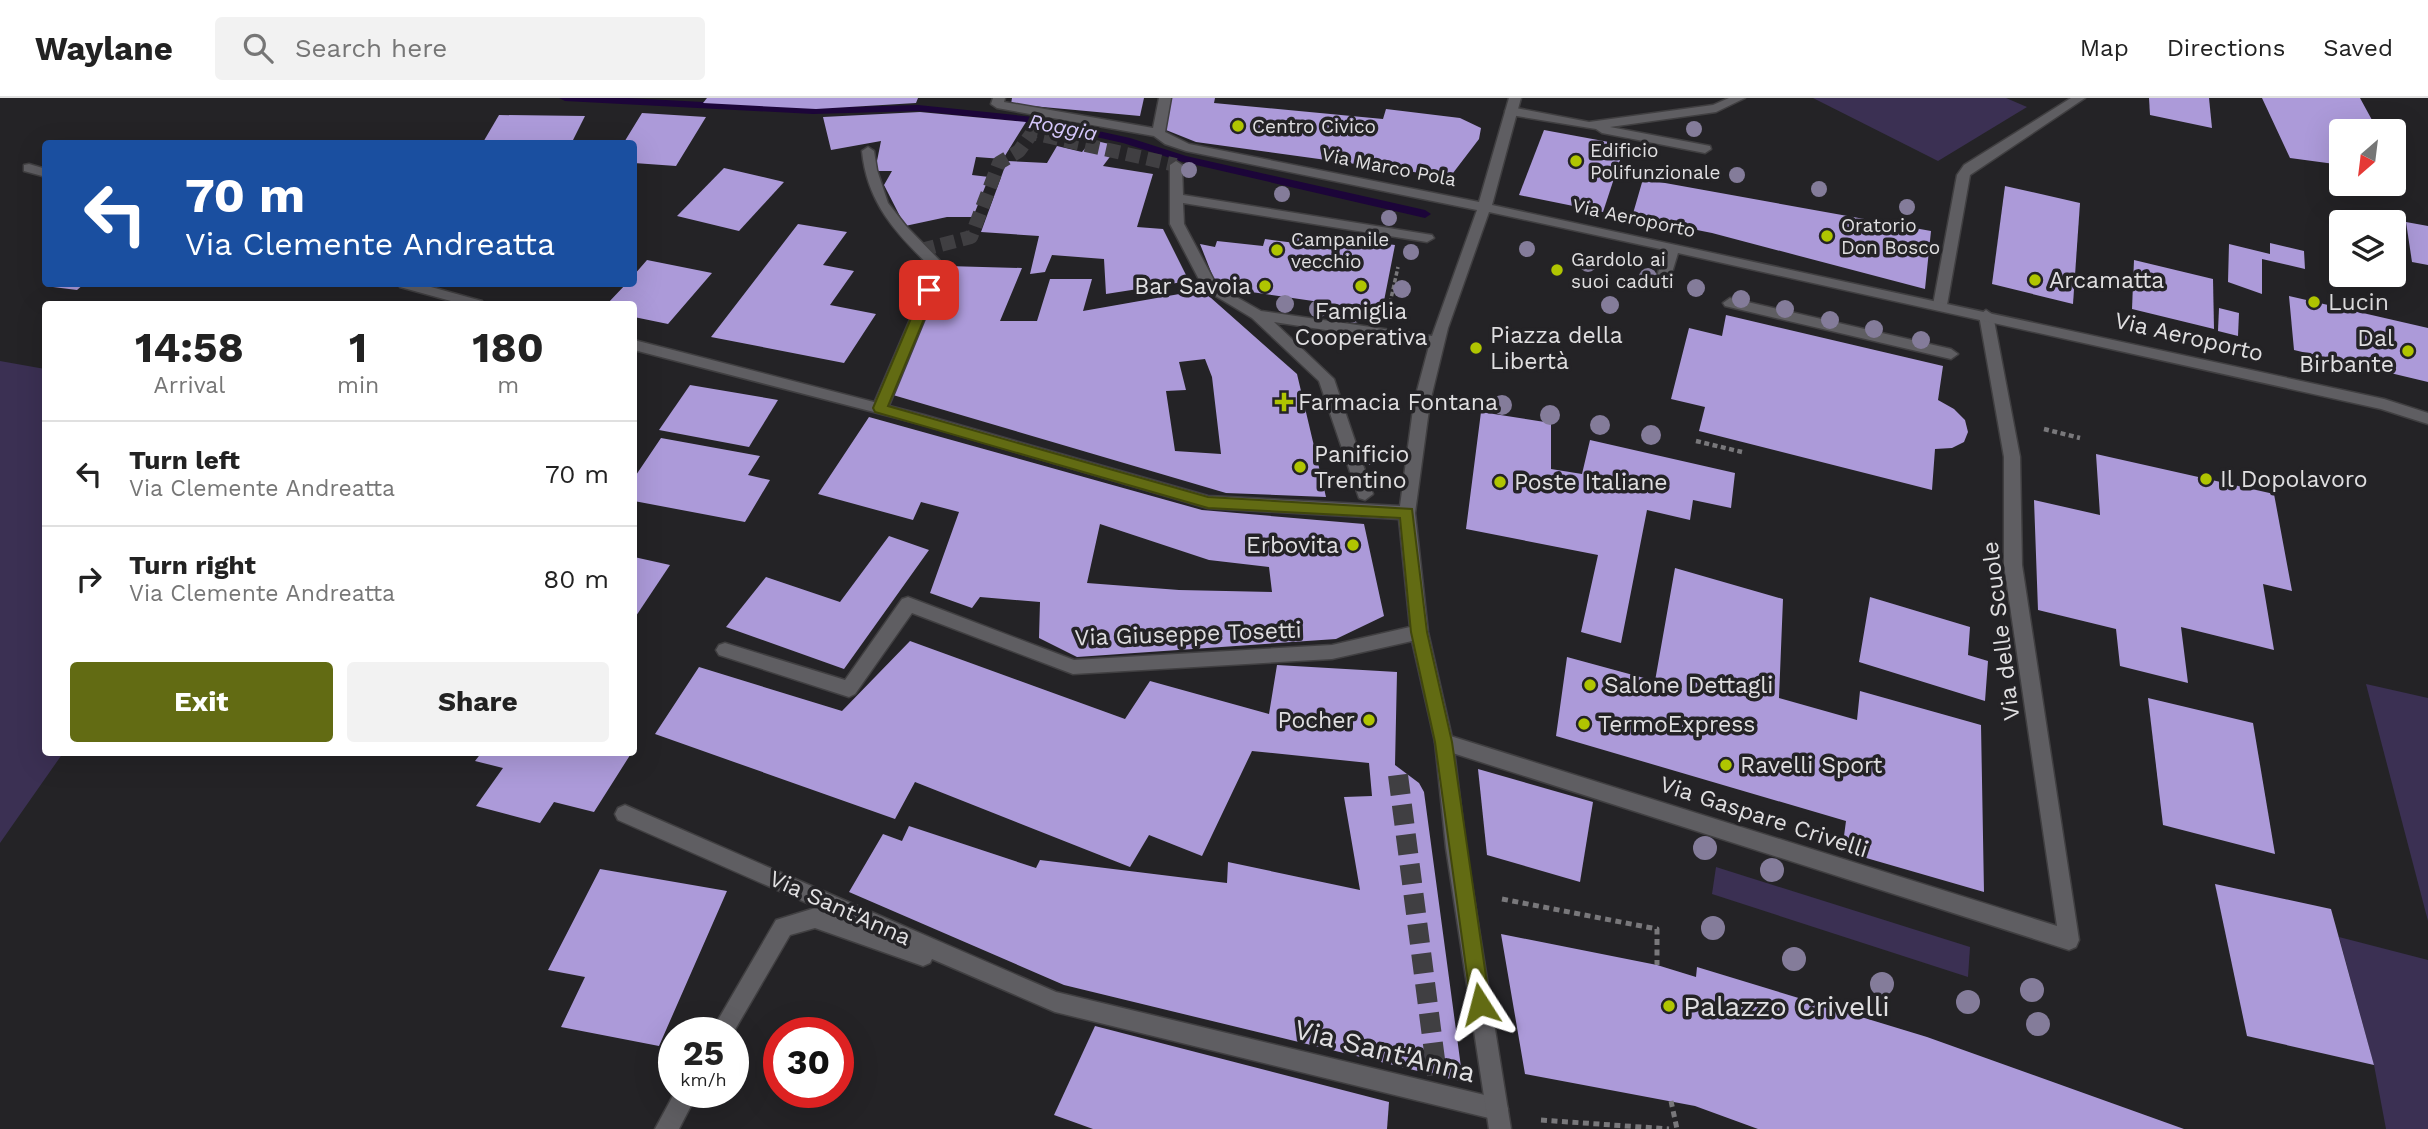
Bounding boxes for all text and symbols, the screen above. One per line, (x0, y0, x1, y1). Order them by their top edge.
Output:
search box (215, 17, 705, 80)
text: Waylane (35, 29, 173, 68)
icon: search (239, 29, 277, 67)
text: Search here (295, 33, 447, 63)
text: Map (2080, 34, 2129, 62)
text: Directions (2167, 34, 2285, 62)
text: Saved (2323, 34, 2393, 62)
water label: Roggia (1026, 108, 1100, 146)
place label: Centro Civico (1252, 115, 1376, 138)
marker: Centro Civico (1230, 118, 1246, 134)
north arrow (2329, 119, 2406, 196)
map controls (2329, 119, 2406, 287)
place label: Edificio Polifunzionale (1590, 139, 1721, 184)
street label: Via Marco Pola (1320, 143, 1458, 191)
marker: Edificio Polifunzionale (1568, 153, 1584, 169)
text: 70 m (185, 166, 305, 224)
icon: left (70, 168, 161, 259)
street label: Via Aeroporto (1570, 194, 1698, 242)
button: layers (2329, 210, 2406, 287)
place label: Oratorio Don Bosco (1841, 214, 1940, 259)
text: Via Clemente Andreatta (185, 225, 555, 263)
place label: Campanile vecchio (1291, 228, 1389, 273)
marker: Oratorio Don Bosco (1819, 228, 1835, 244)
marker: Campanile vecchio (1269, 242, 1285, 258)
place label: Gardolo ai suoi caduti (1571, 248, 1674, 293)
pin (899, 260, 959, 320)
marker: Gardolo ai suoi caduti (1549, 262, 1565, 278)
place label: Arcamatta (2049, 267, 2164, 294)
icon: arrive (910, 271, 948, 309)
marker: Arcamatta (2027, 272, 2043, 288)
place label: Bar Savoia (1134, 273, 1251, 300)
marker: Bar Savoia (1257, 278, 1273, 294)
marker: Famiglia Cooperativa (1353, 278, 1369, 294)
place label: Lucin (2328, 289, 2389, 316)
marker: Lucin (2306, 294, 2322, 310)
place label: Famiglia Cooperativa (1294, 298, 1428, 351)
street label: Via Aeroporto (2112, 307, 2266, 367)
place label: Piazza della Libertà (1490, 322, 1623, 375)
text: 14:58 (135, 323, 244, 372)
text: 1 (349, 323, 367, 372)
text: 180 (472, 323, 544, 372)
place label: Dal Birbante (2299, 325, 2394, 378)
marker: Piazza della Libertà (1468, 340, 1484, 356)
marker: Dal Birbante (2400, 343, 2416, 359)
text: Arrival (154, 372, 225, 399)
text: min (337, 372, 379, 399)
text: m (497, 372, 519, 399)
place label: Farmacia Fontana (1298, 389, 1498, 416)
marker: Farmacia Fontana (1276, 394, 1292, 410)
place label: Panificio Trentino (1314, 441, 1409, 494)
text: Turn left (129, 445, 240, 475)
icon: left (70, 455, 108, 493)
text: 70 m (545, 459, 609, 489)
marker: Panificio Trentino (1292, 459, 1308, 475)
place label: Il Dopolavoro (2220, 466, 2368, 493)
place label: Poste Italiane (1514, 469, 1668, 496)
marker: Il Dopolavoro (2198, 471, 2214, 487)
marker: Poste Italiane (1492, 474, 1508, 490)
text: Via Clemente Andreatta (129, 475, 395, 502)
place label: Erbovita (1246, 532, 1339, 559)
marker: Erbovita (1345, 537, 1361, 553)
street label: Via delle Scuole (1977, 540, 2025, 722)
text: Turn right (129, 550, 256, 580)
icon: right (70, 560, 108, 598)
text: 80 m (543, 564, 609, 594)
text: Via Clemente Andreatta (129, 580, 395, 607)
street label: Via Giuseppe Tosetti (1074, 617, 1302, 651)
button: Exit (70, 662, 333, 742)
button: Share (347, 662, 609, 742)
place label: Salone Dettagli (1604, 672, 1773, 699)
marker: Salone Dettagli (1582, 677, 1598, 693)
place label: Pocher (1278, 707, 1355, 734)
place label: TermoExpress (1598, 711, 1755, 738)
marker: Pocher (1361, 712, 1377, 728)
marker: TermoExpress (1576, 716, 1592, 732)
place label: Ravelli Sport (1740, 752, 1883, 779)
marker: Ravelli Sport (1718, 757, 1734, 773)
street label: Via Gaspare Crivelli (1656, 771, 1872, 863)
street label: Via Sant'Anna (765, 865, 915, 951)
position arrow (1443, 967, 1517, 1041)
place label: Palazzo Crivelli (1683, 990, 1890, 1023)
marker: Palazzo Crivelli (1661, 998, 1677, 1014)
street label: Via Sant'Anna (1291, 1013, 1479, 1089)
speed limit sign: 30 (763, 1017, 854, 1108)
text: 25 (683, 1032, 724, 1074)
text: km/h (680, 1069, 727, 1090)

